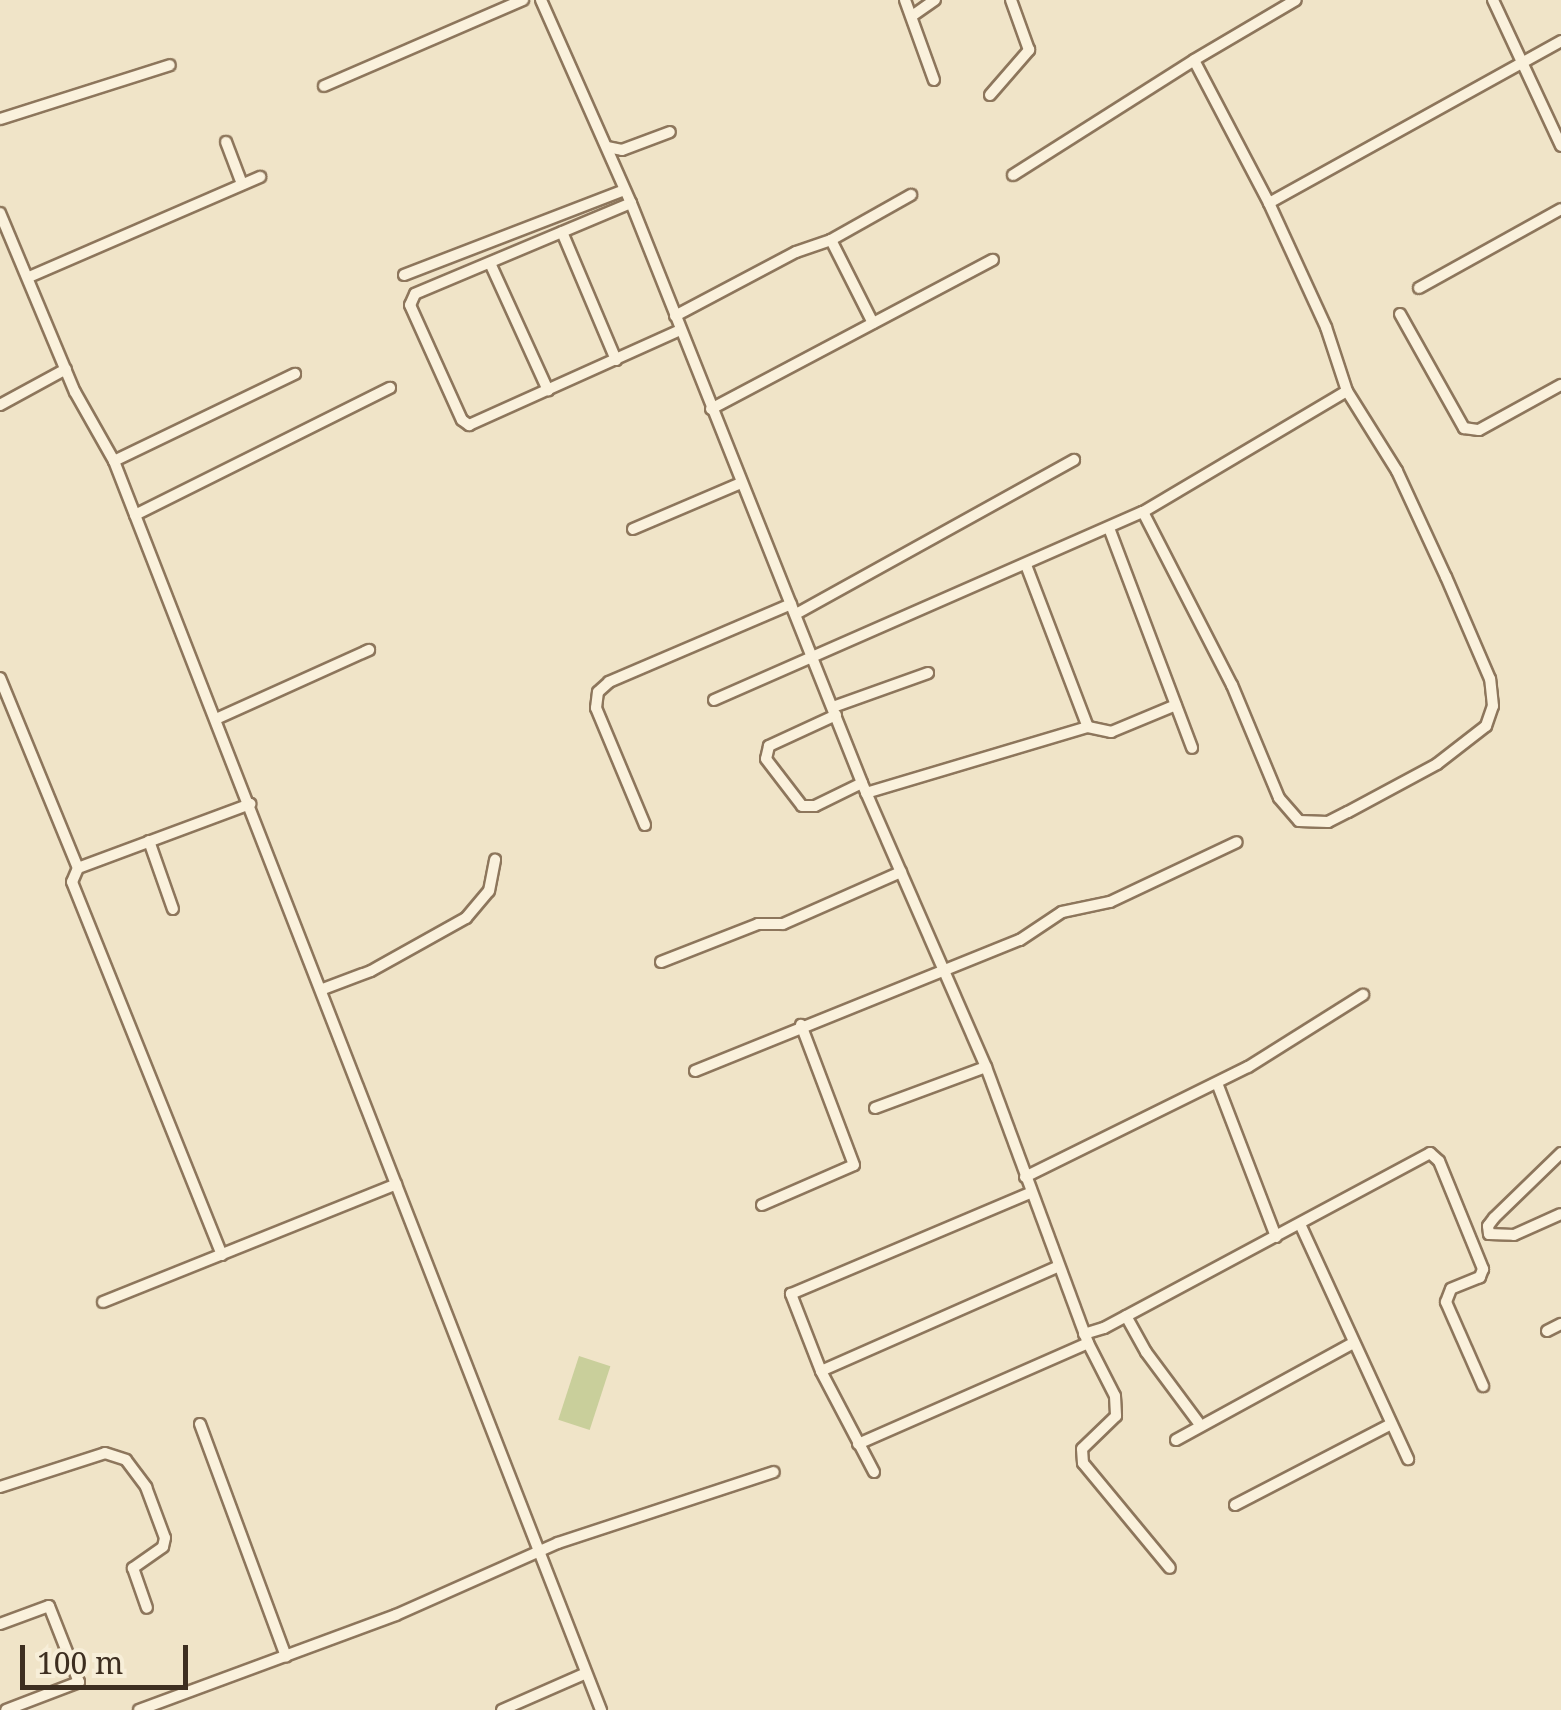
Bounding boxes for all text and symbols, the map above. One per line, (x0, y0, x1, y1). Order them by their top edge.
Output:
scale bar (25, 1625, 192, 1687)
text: 100 m (37, 1642, 123, 1683)

